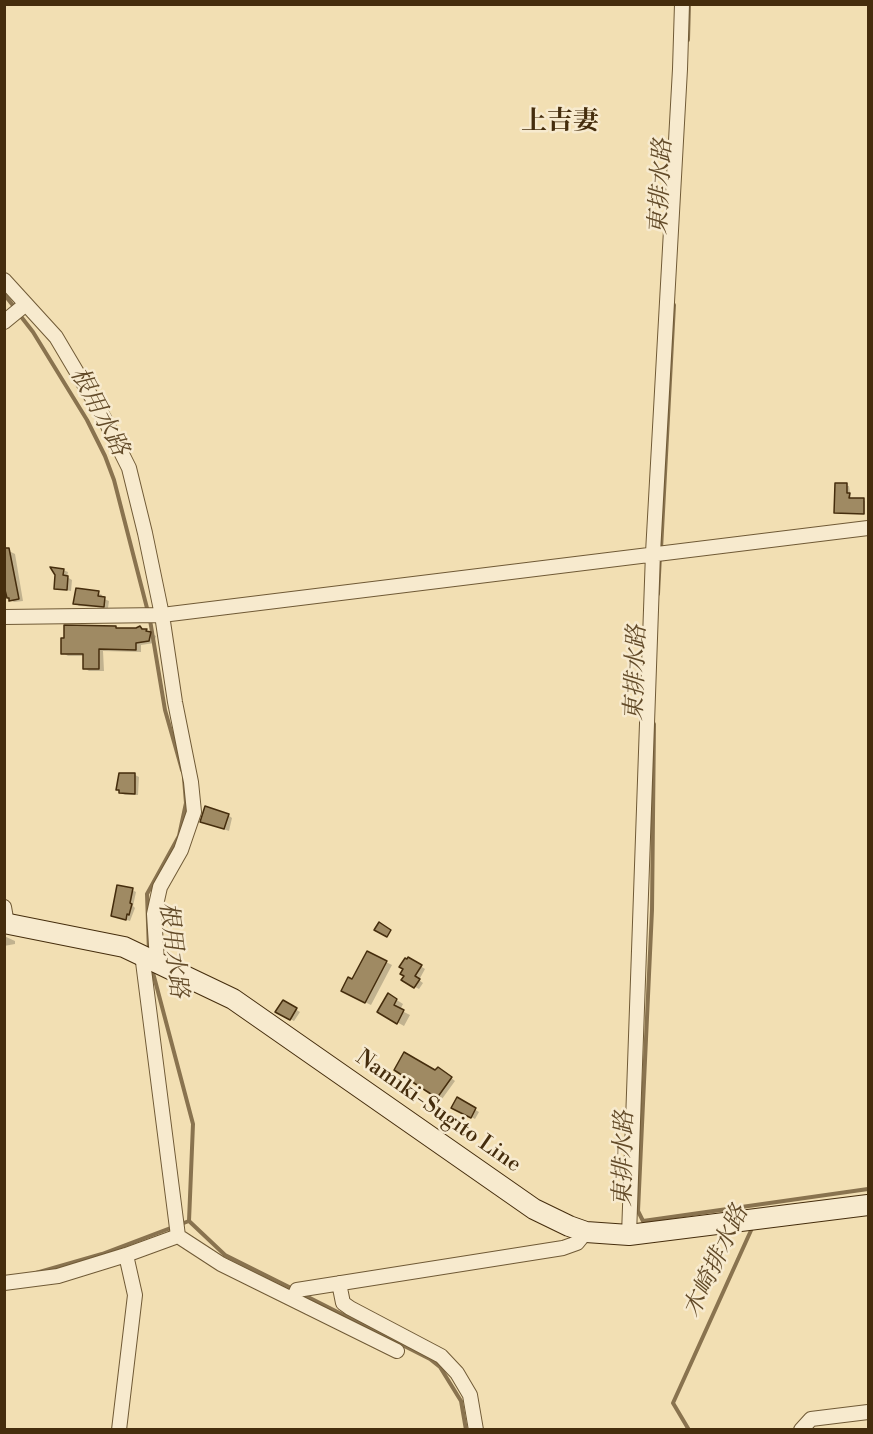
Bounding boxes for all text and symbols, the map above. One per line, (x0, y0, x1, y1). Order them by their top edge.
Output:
district label: 上吉妻 (521, 107, 599, 139)
water label: 東排水路 (645, 138, 679, 236)
water label: 根用水路 (63, 363, 133, 461)
water label: 東排水路 (621, 625, 653, 721)
water label: 根用水路 (152, 901, 192, 999)
street label: Namiki-Sugito Line (350, 1045, 526, 1179)
water label: 東排水路 (610, 1111, 640, 1207)
water label: 木崎排水路 (679, 1202, 755, 1322)

